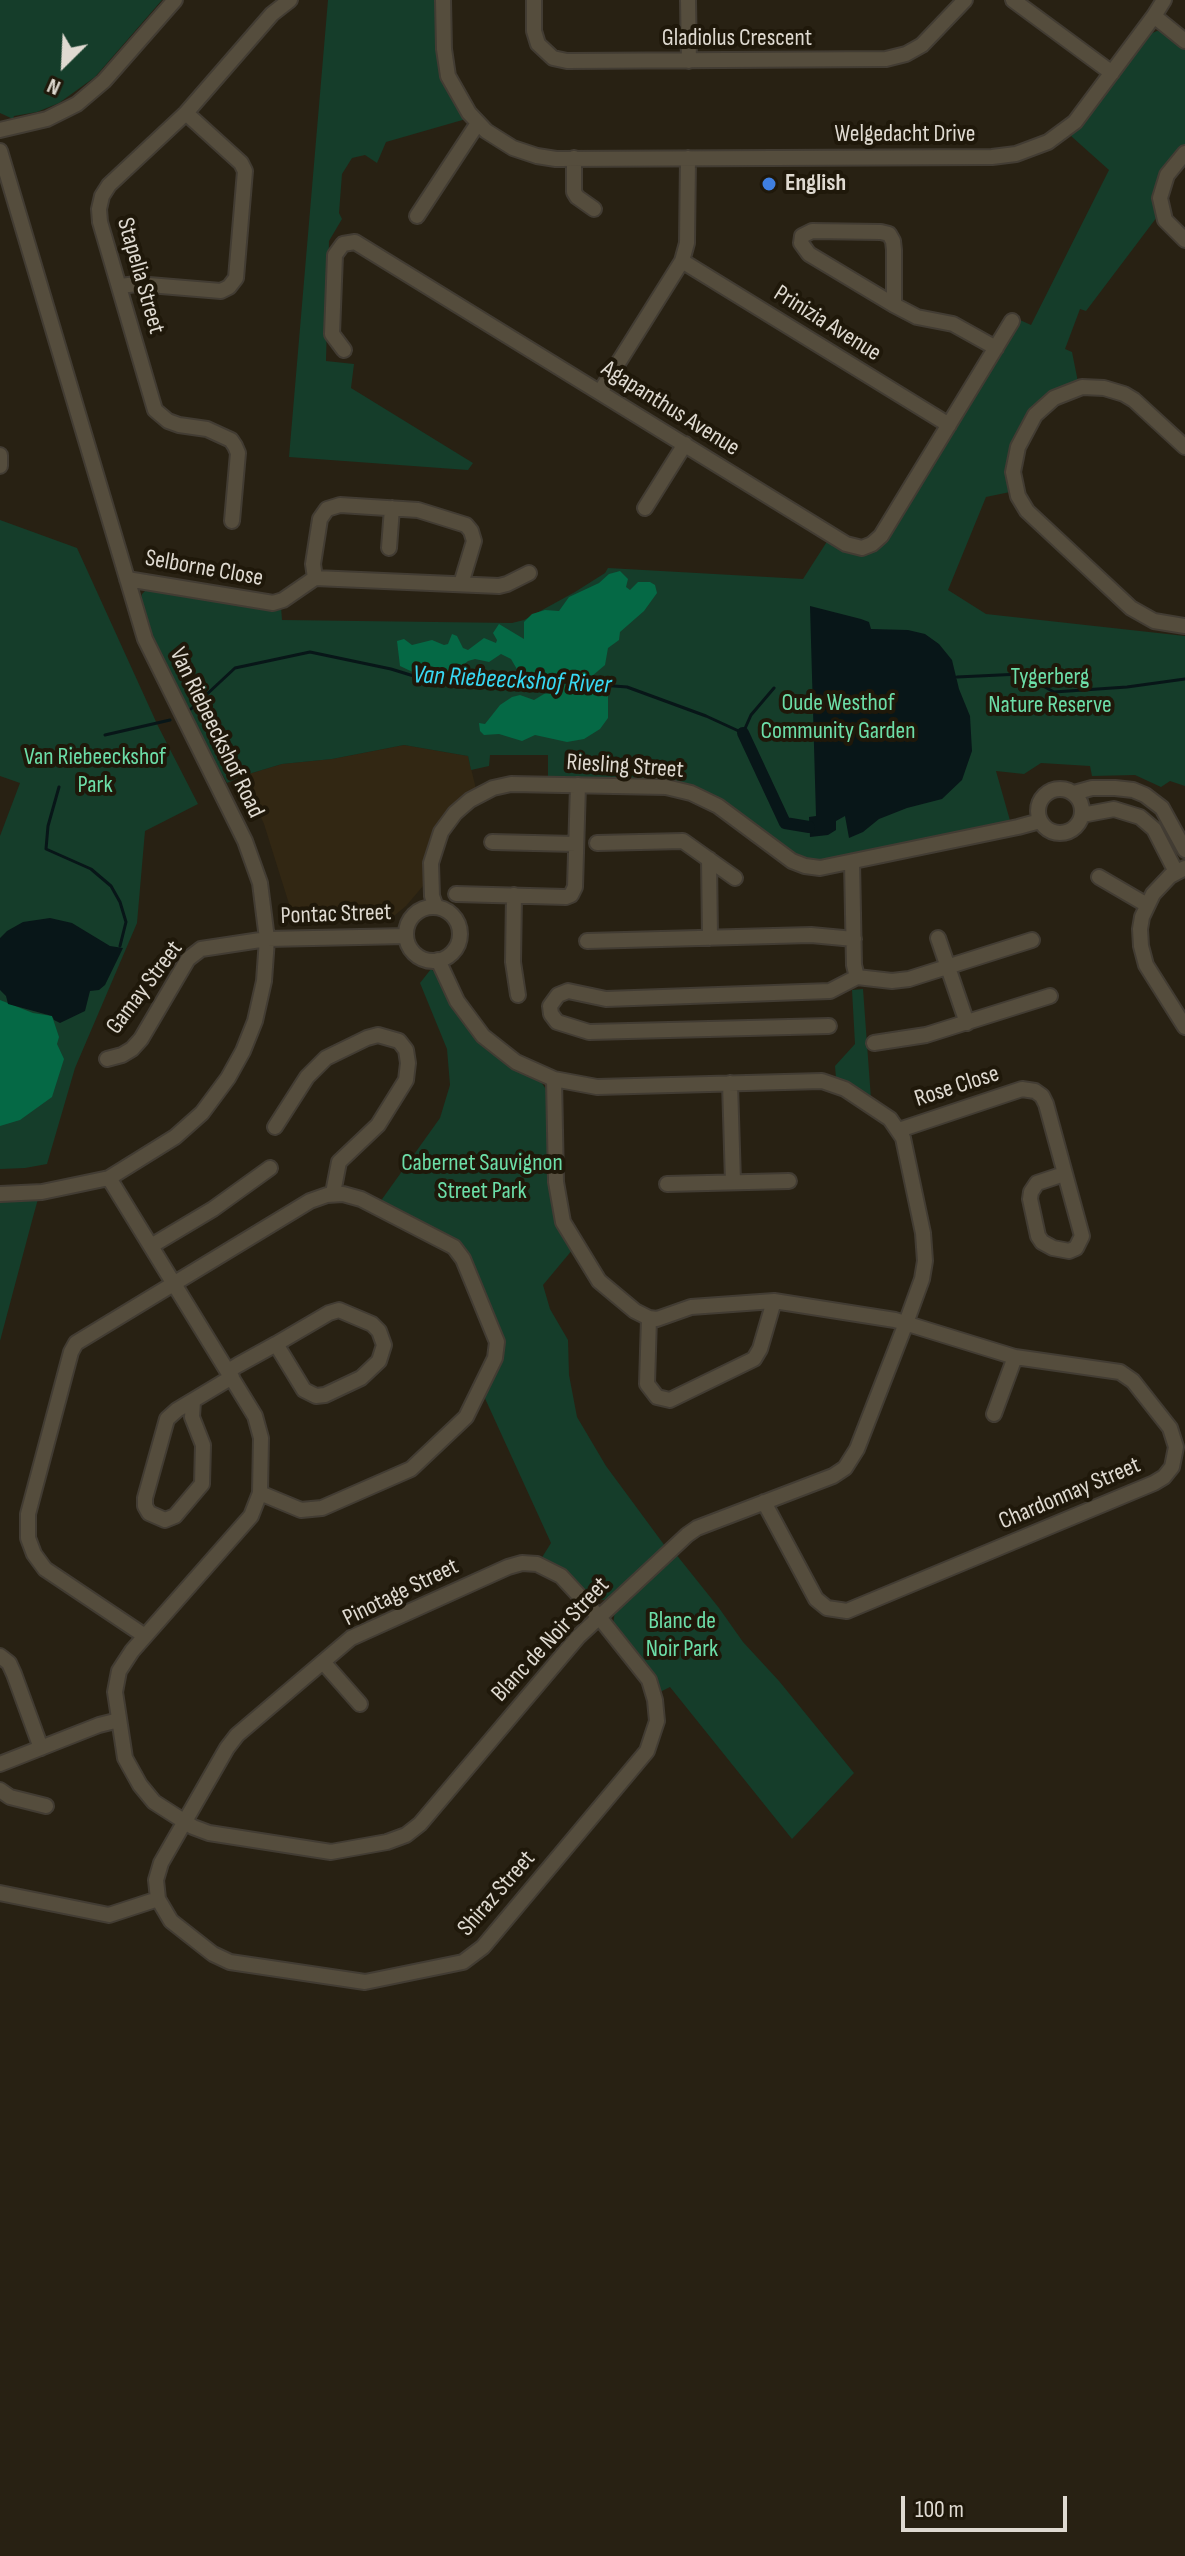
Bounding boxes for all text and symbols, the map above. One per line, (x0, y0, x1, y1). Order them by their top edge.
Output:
north arrow (24, 24, 104, 104)
street label: Gladiolus Crescent (662, 25, 812, 53)
text: N (43, 72, 65, 101)
street label: Welgedacht Drive (835, 121, 975, 149)
place label: English (785, 170, 846, 198)
marker: English (760, 175, 778, 193)
street label: Stapelia Street (110, 215, 170, 337)
street label: Prinizia Avenue (768, 280, 886, 368)
street label: Agapanthus Avenue (596, 355, 744, 463)
street label: Selborne Close (143, 544, 265, 594)
street label: Van Riebeeckshof Road (162, 643, 270, 823)
water label: Van Riebeeckshof River (412, 660, 612, 702)
park label: Tygerberg Nature Reserve (988, 664, 1112, 720)
park label: Oude Westhof Community Garden (761, 690, 915, 746)
park label: Van Riebeeckshof Park (24, 744, 166, 800)
street label: Riesling Street (565, 749, 685, 785)
street label: Pontac Street (280, 899, 392, 931)
street label: Gamay Street (101, 936, 189, 1040)
street label: Rose Close (911, 1060, 1003, 1114)
park label: Cabernet Sauvignon Street Park (401, 1150, 563, 1206)
street label: Chardonnay Street (995, 1451, 1145, 1537)
street label: Pinotage Street (339, 1553, 463, 1633)
street label: Blanc de Noir Street (486, 1572, 616, 1708)
park label: Blanc de Noir Park (646, 1608, 718, 1664)
street label: Shiraz Street (452, 1845, 542, 1943)
scale bar (905, 2480, 1071, 2530)
text: 100 m (915, 2495, 964, 2524)

